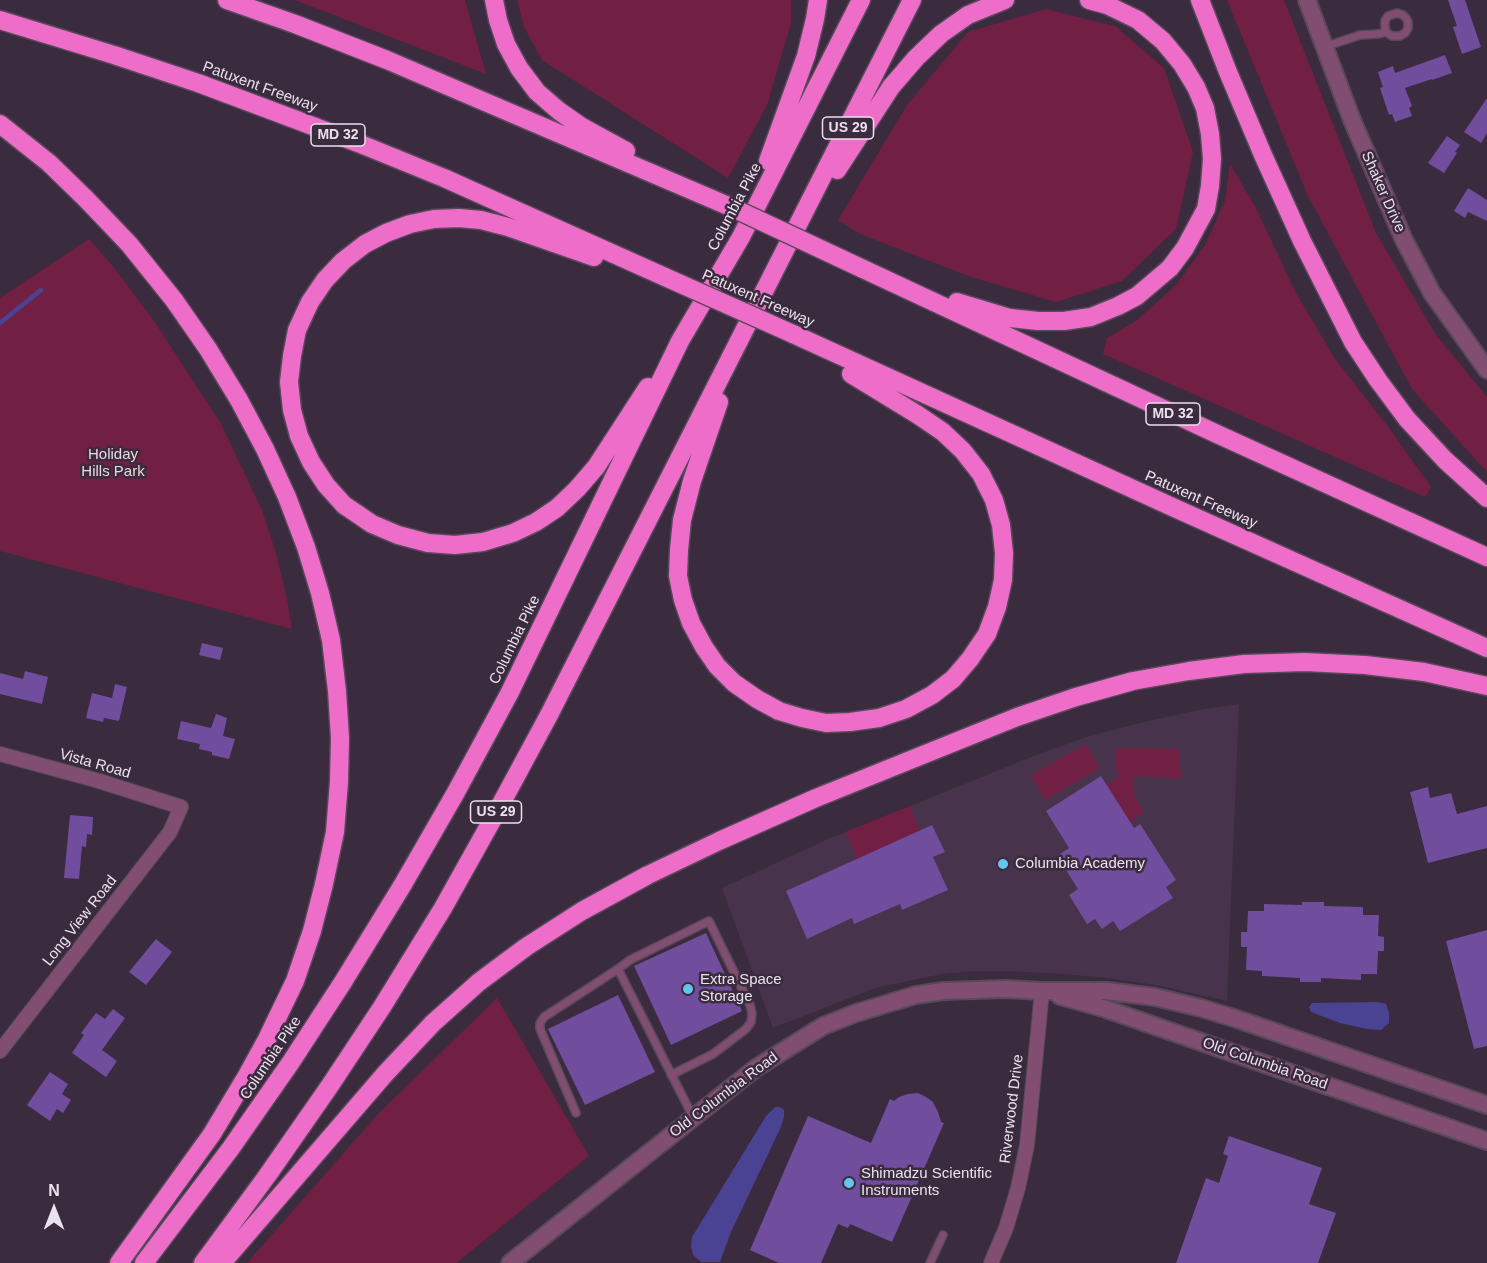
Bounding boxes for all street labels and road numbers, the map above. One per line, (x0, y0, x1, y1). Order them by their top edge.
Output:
street label: Patuxent Freeway (200, 58, 320, 116)
road number: US 29 (822, 117, 874, 139)
road number: MD 32 (311, 124, 365, 146)
street label: Shaker Drive (1357, 149, 1409, 235)
street label: Columbia Pike (704, 160, 766, 254)
street label: Patuxent Freeway (699, 266, 817, 332)
road number: MD 32 (1146, 403, 1200, 425)
street label: Patuxent Freeway (1142, 467, 1260, 533)
street label: Columbia Pike (486, 593, 544, 687)
street label: Vista Road (57, 745, 133, 783)
road number: US 29 (470, 801, 522, 823)
street label: Long View Road (39, 872, 121, 970)
street label: Columbia Pike (236, 1013, 306, 1103)
street label: Old Columbia Road (1200, 1034, 1330, 1094)
street label: Old Columbia Road (666, 1048, 782, 1142)
street label: Riverwood Drive (996, 1053, 1028, 1165)

